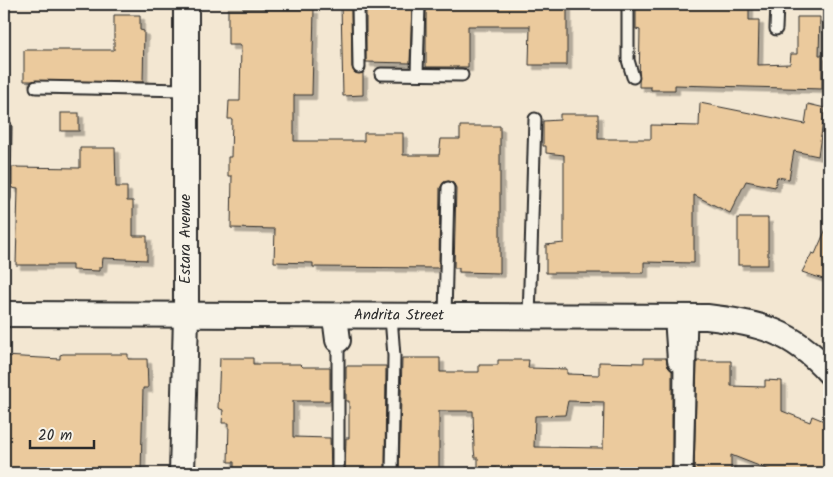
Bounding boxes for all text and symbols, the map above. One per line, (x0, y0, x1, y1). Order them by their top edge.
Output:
street label: Estara Avenue (174, 194, 198, 284)
street label: Andrita Street (354, 303, 444, 328)
scale bar (30, 417, 94, 449)
text: 20 m (38, 424, 72, 448)

